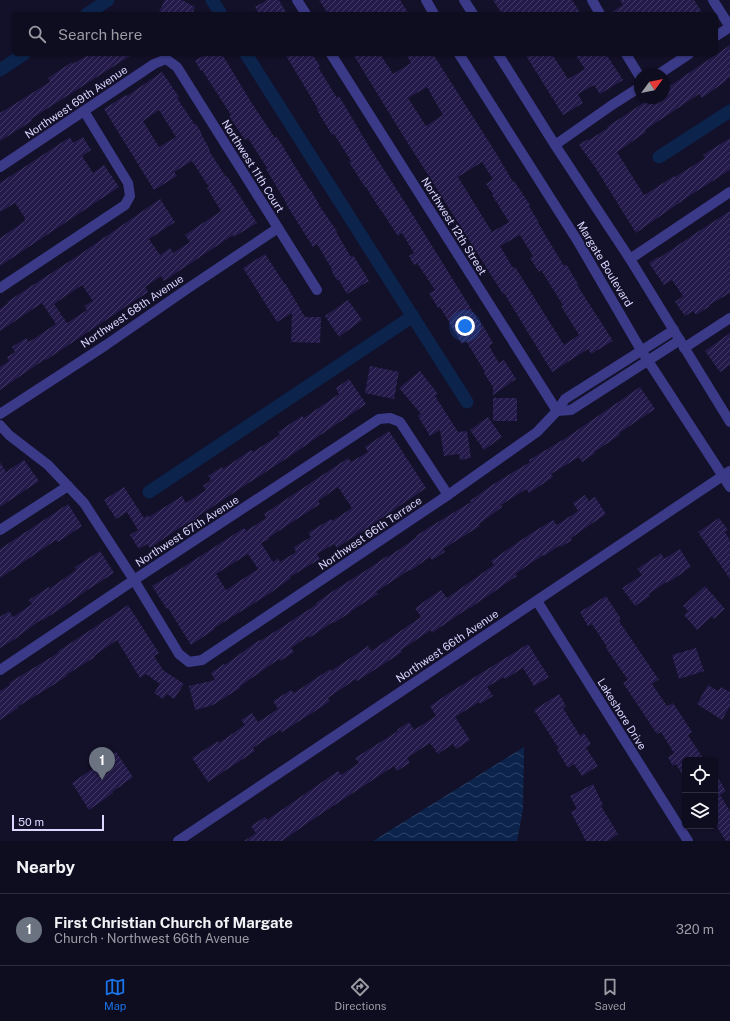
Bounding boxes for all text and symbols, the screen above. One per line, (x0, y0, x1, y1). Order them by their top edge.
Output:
search box (12, 12, 718, 56)
icon: search (26, 23, 48, 45)
text: Search here (58, 26, 142, 43)
street label: Northwest 69th Avenue (23, 63, 129, 141)
north arrow (634, 68, 670, 104)
street label: Northwest 11th Court (220, 117, 286, 215)
street label: Northwest 12th Street (419, 175, 489, 277)
street label: Margate Boulevard (575, 219, 635, 309)
street label: Northwest 68th Avenue (78, 272, 186, 350)
your location (455, 316, 475, 336)
street label: Northwest 67th Avenue (133, 493, 241, 569)
street label: Northwest 66th Terrace (316, 494, 424, 572)
street label: Northwest 66th Avenue (394, 607, 500, 685)
street label: Lakeshore Drive (595, 676, 649, 752)
pin: 1 (89, 747, 115, 780)
map controls (682, 757, 718, 829)
button: locate (682, 757, 718, 793)
button: layers (682, 793, 718, 829)
scale bar (12, 813, 104, 832)
text: 50 m (18, 816, 44, 828)
text: Nearby (16, 857, 75, 877)
text: First Christian Church of Margate (54, 914, 293, 931)
text: 1 (26, 922, 32, 937)
text: 320 m (676, 922, 714, 937)
text: Church · Northwest 66th Avenue (54, 931, 249, 946)
tab: Map (104, 976, 126, 1012)
tab: Directions (335, 976, 386, 1012)
tab: Saved (594, 976, 626, 1012)

